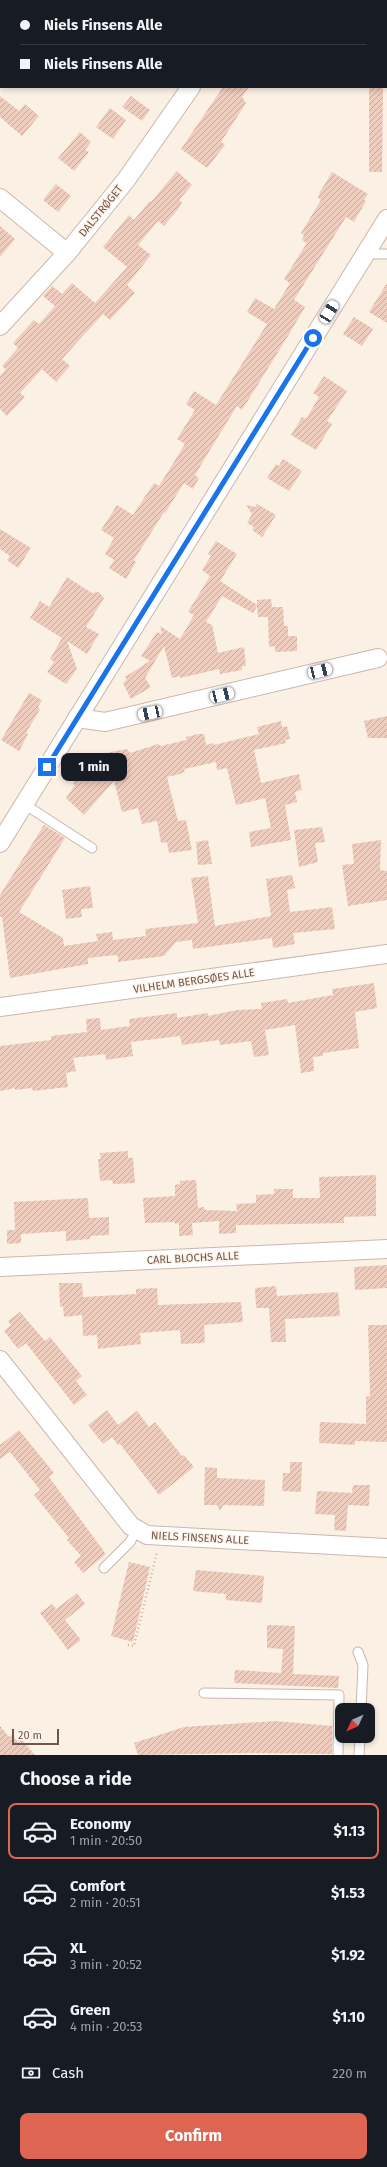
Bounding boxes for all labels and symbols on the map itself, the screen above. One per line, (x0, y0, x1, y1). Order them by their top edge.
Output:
street label: DALSTRØGET (76, 182, 126, 239)
car (318, 299, 340, 325)
route start (304, 329, 322, 347)
car (307, 662, 333, 680)
car (209, 686, 235, 704)
car (137, 705, 163, 721)
callout: 1 min (61, 753, 127, 781)
route end (38, 758, 56, 776)
street label: VILHELM BERGSØES ALLE (132, 966, 256, 996)
street label: CARL BLOCHS ALLE (146, 1249, 240, 1267)
street label: NIELS FINSENS ALLE (150, 1529, 250, 1547)
north arrow (335, 1703, 375, 1743)
scale bar (12, 1727, 59, 1746)

